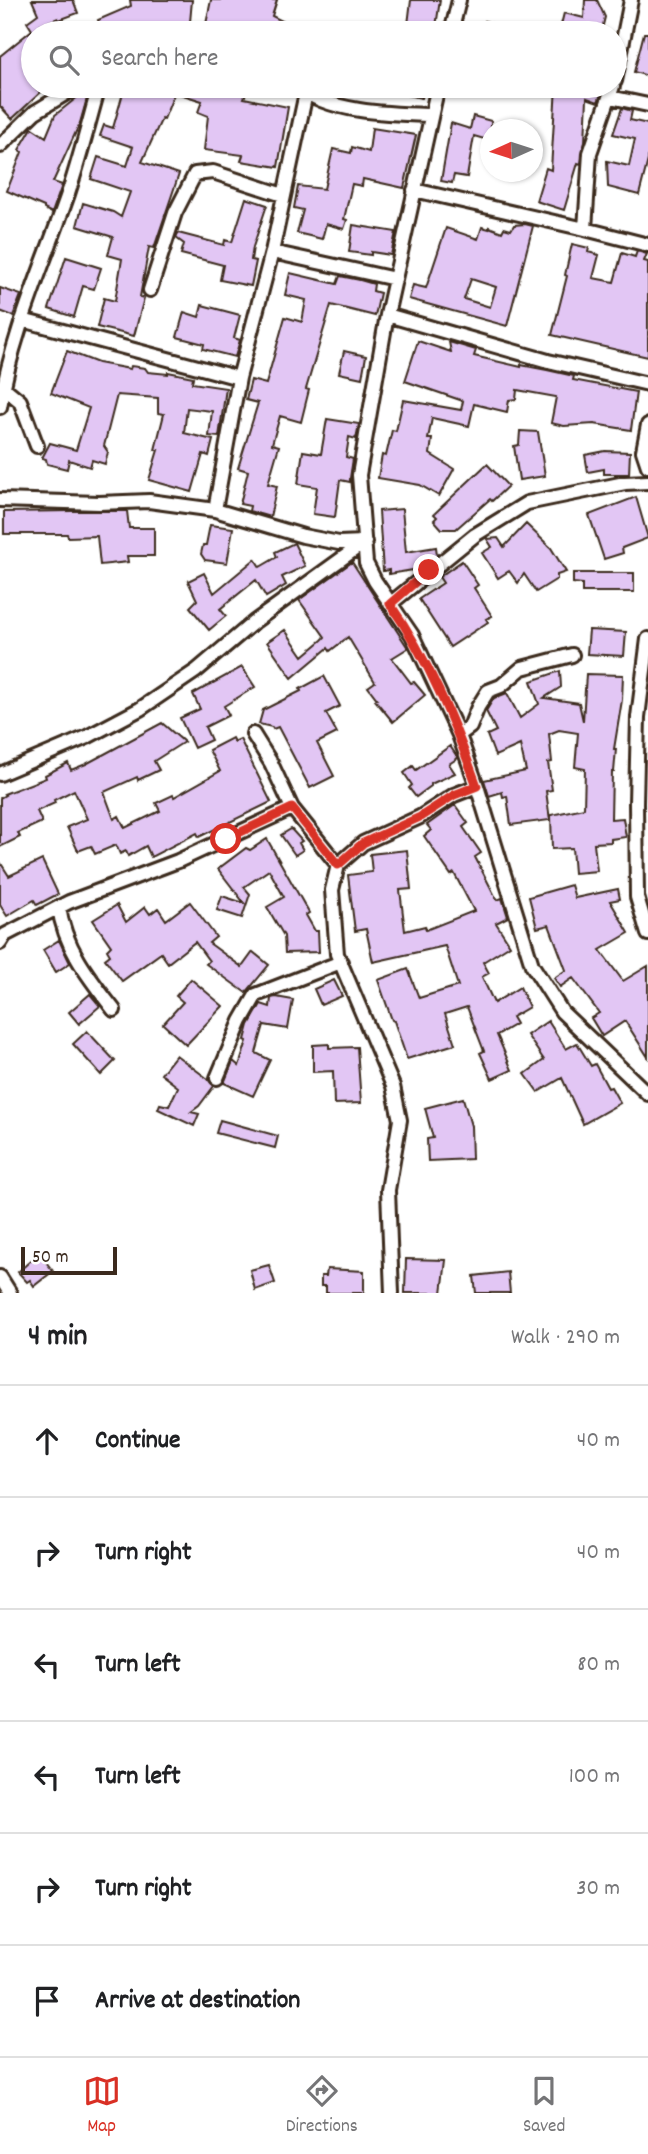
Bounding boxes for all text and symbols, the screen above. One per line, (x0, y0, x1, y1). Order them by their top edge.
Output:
search box (21, 21, 627, 98)
icon: search (45, 41, 83, 79)
text: Search here (101, 41, 219, 78)
north arrow (480, 119, 543, 182)
route end (413, 554, 444, 585)
route start (210, 823, 241, 854)
scale bar (21, 1244, 117, 1276)
text: 50 m (32, 1245, 69, 1272)
text: 4 min (28, 1317, 87, 1360)
text: Walk · 290 m (511, 1322, 620, 1355)
icon: ahead (28, 1422, 66, 1460)
text: Continue (95, 1423, 180, 1460)
text: 40 m (577, 1425, 620, 1458)
icon: right (28, 1534, 66, 1572)
text: Turn right (95, 1535, 192, 1572)
text: 40 m (577, 1537, 620, 1570)
icon: left (28, 1646, 66, 1684)
text: Turn left (95, 1647, 181, 1684)
text: 80 m (577, 1649, 620, 1682)
icon: left (28, 1758, 66, 1796)
text: Turn left (95, 1759, 181, 1796)
text: 100 m (569, 1761, 620, 1794)
icon: right (28, 1870, 66, 1908)
text: Turn right (95, 1871, 192, 1908)
text: 30 m (576, 1873, 620, 1906)
icon: arrive (28, 1982, 66, 2020)
text: Arrive at destination (95, 1983, 300, 2020)
tab: Map (83, 2072, 121, 2141)
tab: Directions (286, 2072, 358, 2141)
tab: Saved (523, 2072, 565, 2141)

